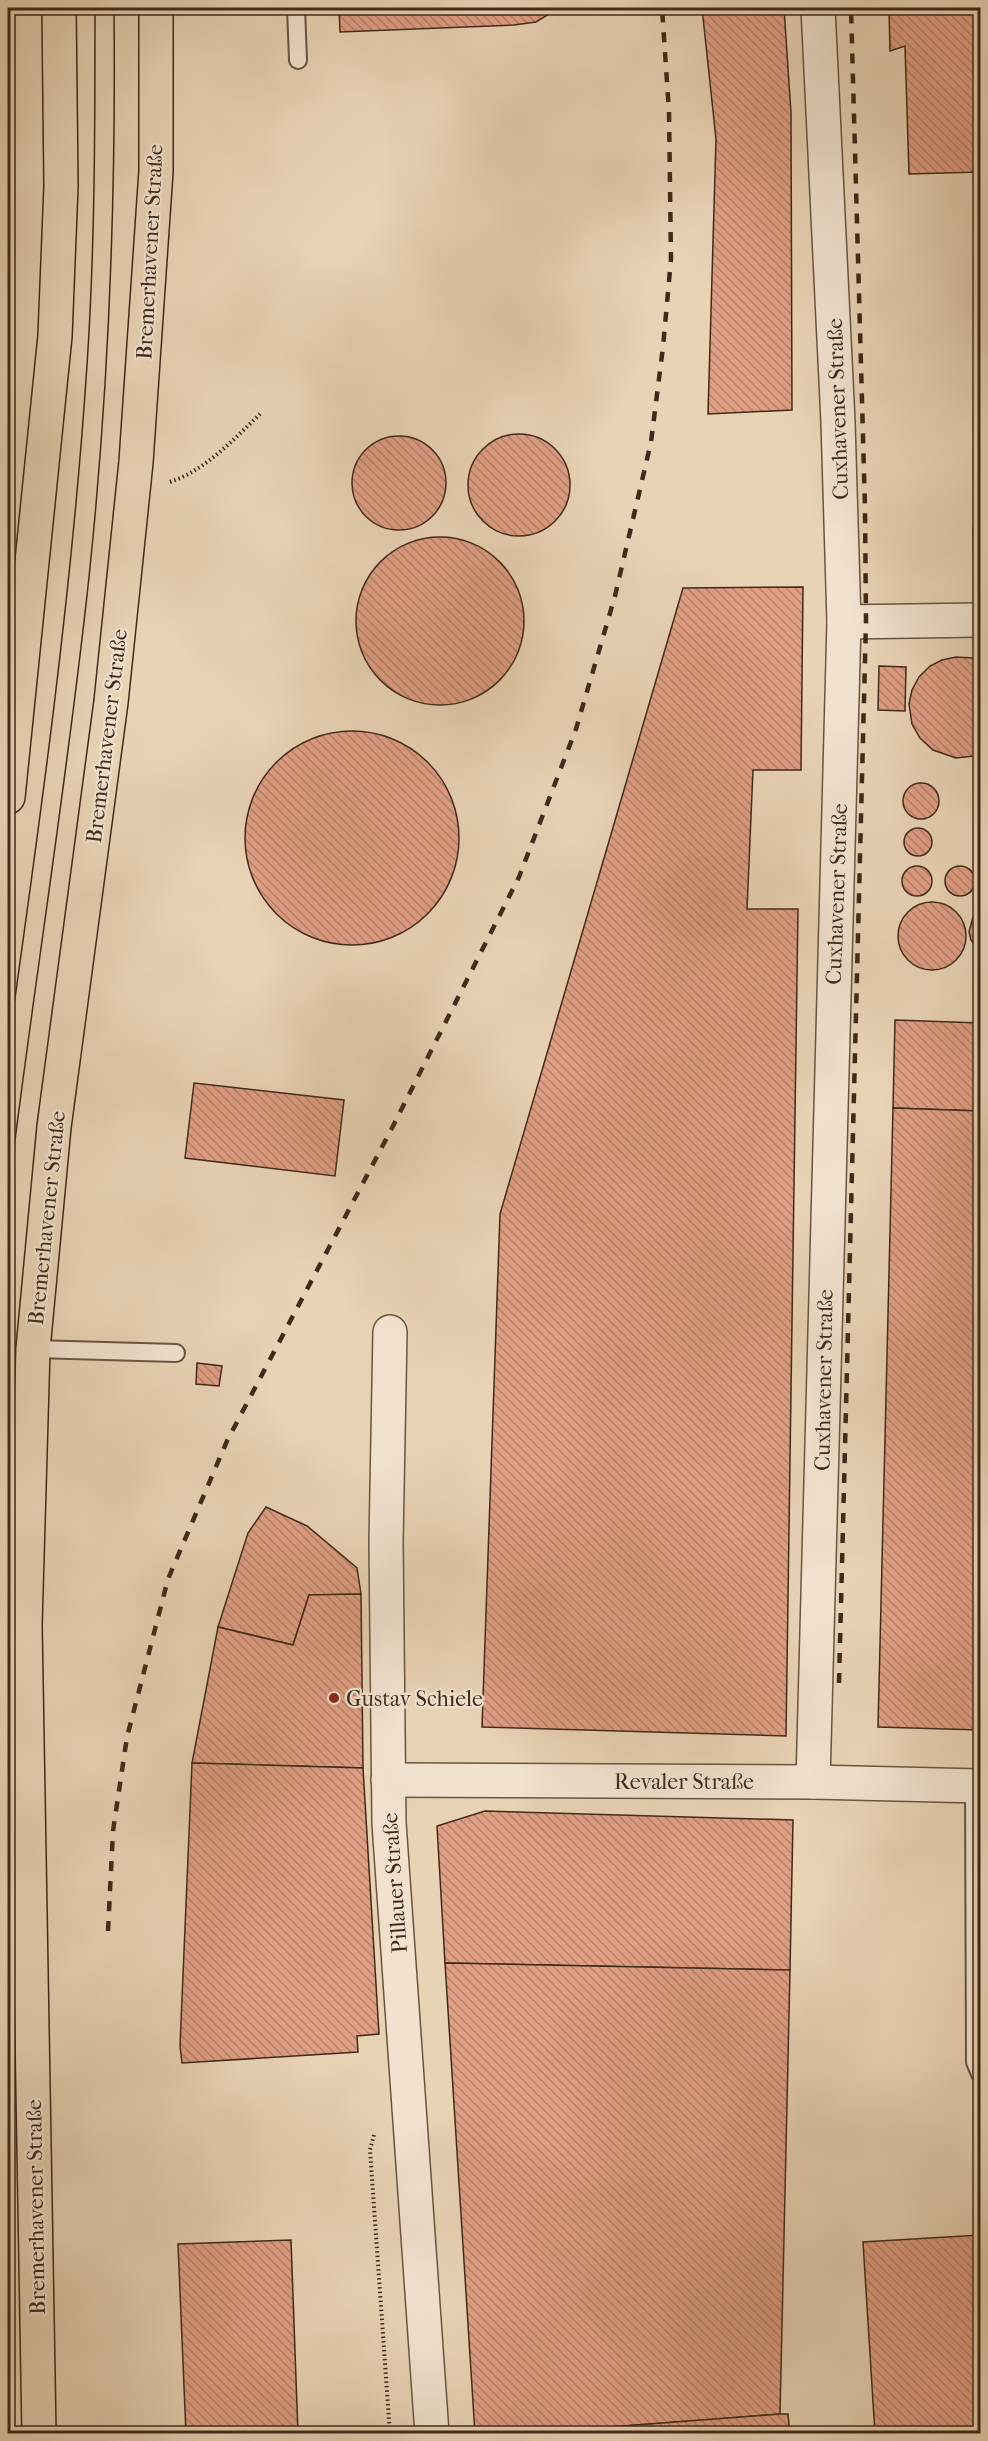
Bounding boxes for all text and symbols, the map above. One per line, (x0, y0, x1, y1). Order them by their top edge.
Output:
street label: Bremerhavener Straße (131, 144, 169, 360)
street label: Cuxhavener Straße (822, 318, 854, 500)
street label: Bremerhavener Straße (81, 627, 133, 845)
street label: Cuxhavener Straße (821, 803, 853, 985)
street label: Bremerhavener Straße (23, 1109, 71, 1327)
street label: Cuxhavener Straße (809, 1289, 839, 1471)
place label: Gustav Schiele (346, 1686, 483, 1712)
marker: Gustav Schiele (327, 1691, 341, 1705)
street label: Revaler Straße (614, 1769, 754, 1795)
street label: Pillauer Straße (377, 1812, 413, 1954)
street label: Bremerhavener Straße (21, 2099, 51, 2315)

